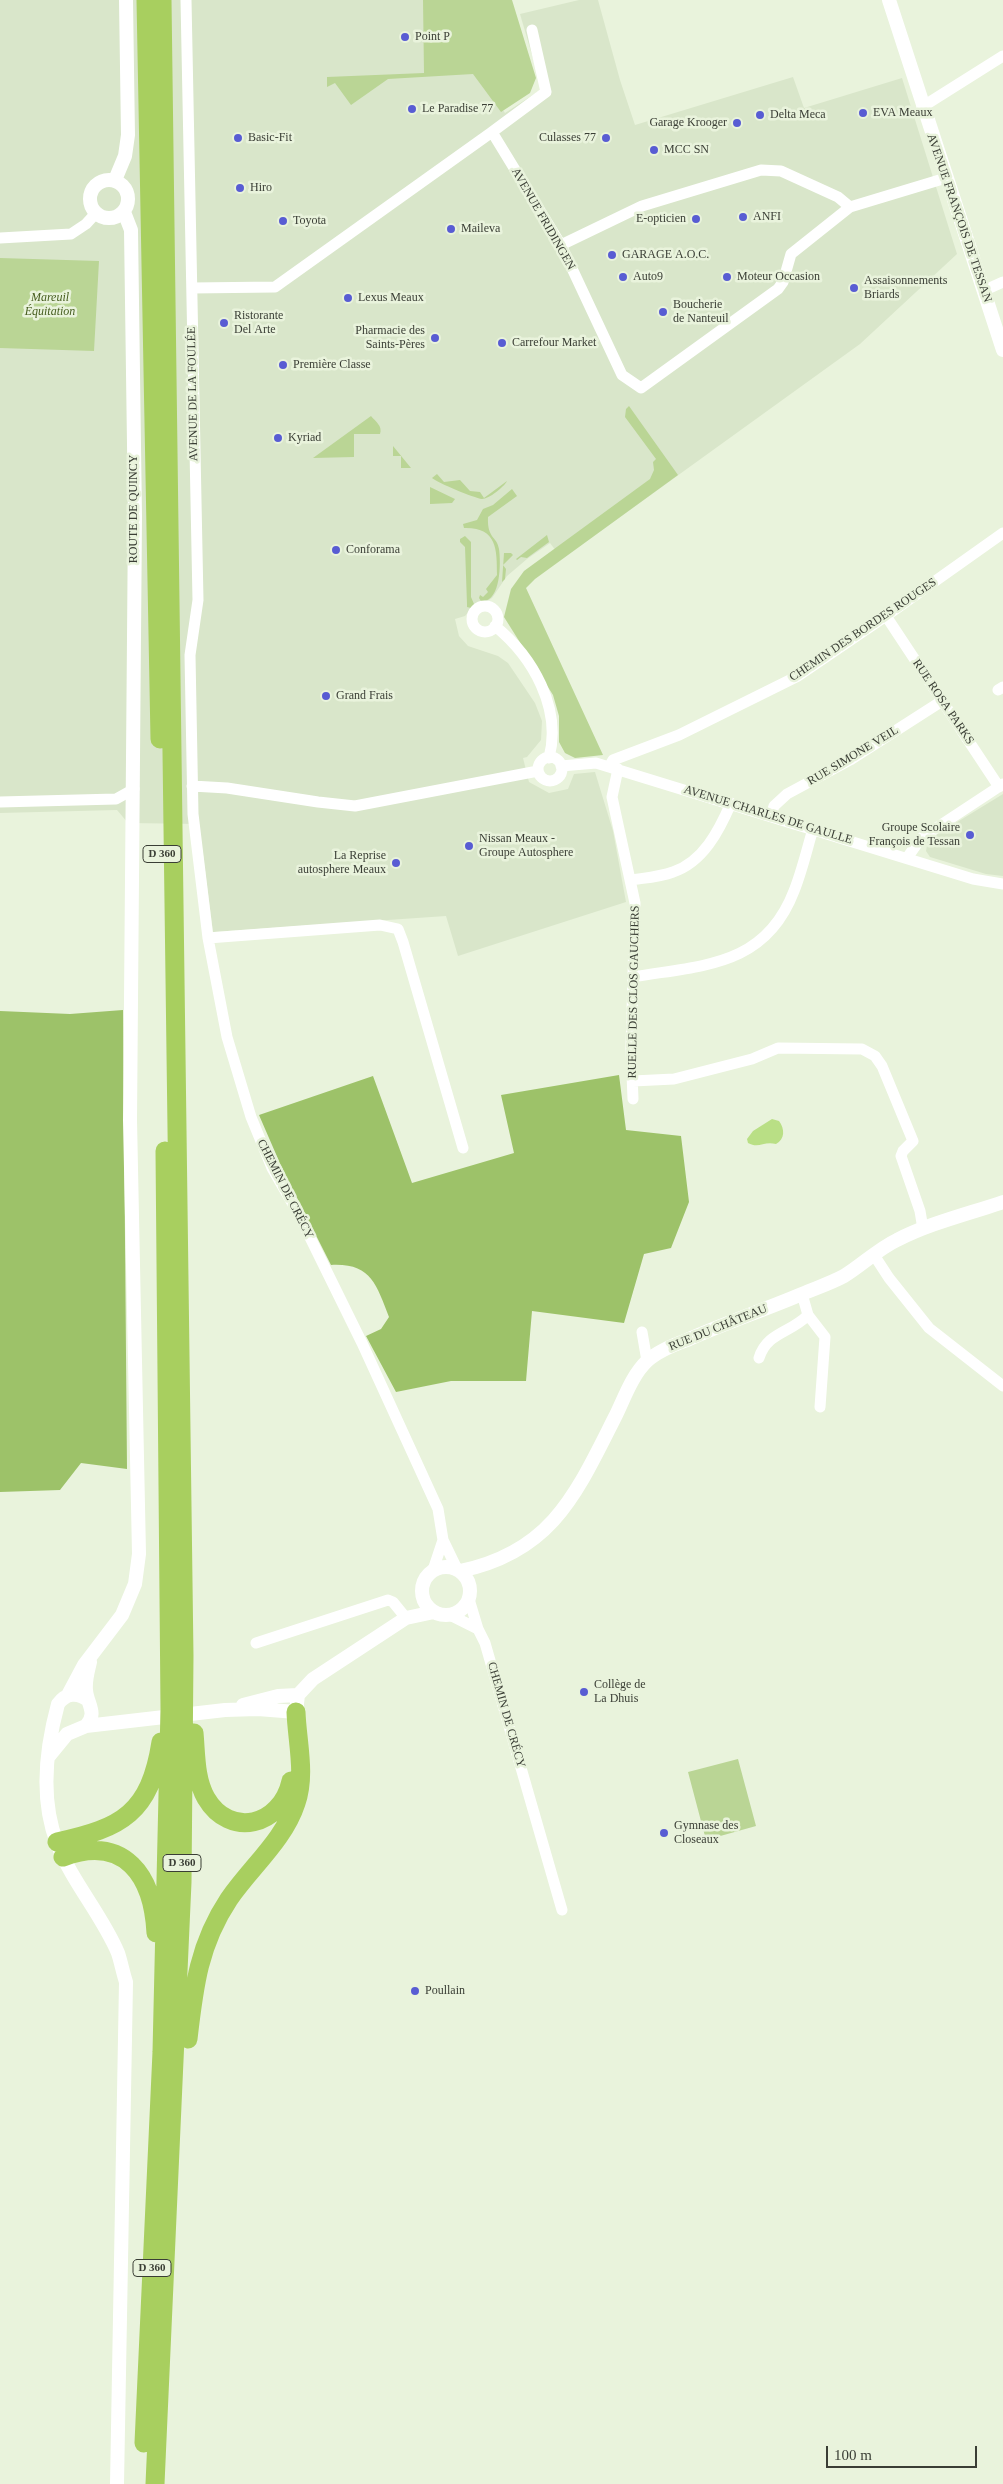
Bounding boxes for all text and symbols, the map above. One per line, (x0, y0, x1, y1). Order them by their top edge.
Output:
place label: Point P (415, 30, 450, 44)
marker: Point P (399, 31, 411, 43)
place label: Le Paradise 77 (422, 102, 493, 116)
marker: Le Paradise 77 (406, 103, 418, 115)
place label: EVA Meaux (873, 106, 932, 120)
marker: EVA Meaux (857, 107, 869, 119)
place label: Delta Meca (770, 108, 826, 122)
marker: Delta Meca (754, 109, 766, 121)
place label: Garage Krooger (649, 116, 727, 130)
marker: Garage Krooger (731, 117, 743, 129)
place label: Basic-Fit (248, 131, 292, 145)
place label: Culasses 77 (539, 131, 596, 145)
marker: Basic-Fit (232, 132, 244, 144)
marker: Culasses 77 (600, 132, 612, 144)
street label: AVENUE FRANÇOIS DE TESSAN (923, 132, 995, 304)
place label: MCC SN (664, 143, 709, 157)
marker: MCC SN (648, 144, 660, 156)
street label: AVENUE FRIDINGEN (508, 165, 578, 273)
place label: Hiro (250, 181, 272, 195)
marker: Hiro (234, 182, 246, 194)
place label: ANFI (753, 210, 781, 224)
marker: ANFI (737, 211, 749, 223)
place label: E-opticien (636, 212, 686, 226)
marker: E-opticien (690, 213, 702, 225)
place label: Toyota (293, 214, 326, 228)
marker: Toyota (277, 215, 289, 227)
place label: Maileva (461, 222, 500, 236)
marker: Maileva (445, 223, 457, 235)
place label: GARAGE A.O.C. (622, 248, 709, 262)
marker: GARAGE A.O.C. (606, 249, 618, 261)
place label: Auto9 (633, 270, 663, 284)
place label: Moteur Occasion (737, 270, 820, 284)
marker: Auto9 (617, 271, 629, 283)
marker: Moteur Occasion (721, 271, 733, 283)
place label: Assaisonnements Briards (864, 274, 947, 302)
marker: Assaisonnements Briards (848, 282, 860, 294)
park label: Mareuil Équitation (25, 291, 75, 319)
place label: Lexus Meaux (358, 291, 424, 305)
marker: Lexus Meaux (342, 292, 354, 304)
place label: Boucherie de Nanteuil (673, 298, 729, 326)
marker: Boucherie de Nanteuil (657, 306, 669, 318)
place label: Ristorante Del Arte (234, 309, 283, 337)
marker: Ristorante Del Arte (218, 317, 230, 329)
place label: Pharmacie des Saints-Pères (355, 324, 425, 352)
street label: AVENUE DE LA FOULÉE (185, 327, 201, 461)
marker: Pharmacie des Saints-Pères (429, 332, 441, 344)
place label: Carrefour Market (512, 336, 596, 350)
marker: Carrefour Market (496, 337, 508, 349)
place label: Première Classe (293, 358, 371, 372)
marker: Première Classe (277, 359, 289, 371)
place label: Kyriad (288, 431, 321, 445)
marker: Kyriad (272, 432, 284, 444)
street label: ROUTE DE QUINCY (127, 455, 141, 563)
place label: Conforama (346, 543, 400, 557)
marker: Conforama (330, 544, 342, 556)
street label: CHEMIN DES BORDES ROUGES (787, 575, 939, 685)
street label: RUE ROSA PARKS (909, 657, 977, 747)
place label: Grand Frais (336, 689, 393, 703)
marker: Grand Frais (320, 690, 332, 702)
street label: RUE SIMONE VEIL (805, 723, 901, 789)
street label: AVENUE CHARLES DE GAULLE (682, 782, 854, 848)
place label: Groupe Scolaire François de Tessan (869, 821, 960, 849)
marker: Groupe Scolaire François de Tessan (964, 829, 976, 841)
place label: Nissan Meaux - Groupe Autosphere (479, 832, 573, 860)
marker: Nissan Meaux - Groupe Autosphere (463, 840, 475, 852)
road number: D 360 (143, 846, 181, 862)
place label: La Reprise autosphere Meaux (298, 849, 386, 877)
marker: La Reprise autosphere Meaux (390, 857, 402, 869)
street label: RUELLE DES CLOS GAUCHERS (625, 905, 643, 1079)
street label: CHEMIN DE CRÉCY (254, 1137, 316, 1241)
street label: RUE DU CHÂTEAU (667, 1302, 769, 1354)
street label: CHEMIN DE CRÉCY (484, 1660, 528, 1770)
place label: Collège de La Dhuis (594, 1678, 646, 1706)
marker: Collège de La Dhuis (578, 1686, 590, 1698)
place label: Gymnase des Closeaux (674, 1819, 738, 1847)
marker: Gymnase des Closeaux (658, 1827, 670, 1839)
road number: D 360 (163, 1855, 201, 1872)
place label: Poullain (425, 1984, 465, 1998)
marker: Poullain (409, 1985, 421, 1997)
road number: D 360 (133, 2260, 171, 2276)
scale bar (828, 2436, 979, 2468)
text: 100 m (834, 2447, 872, 2463)

